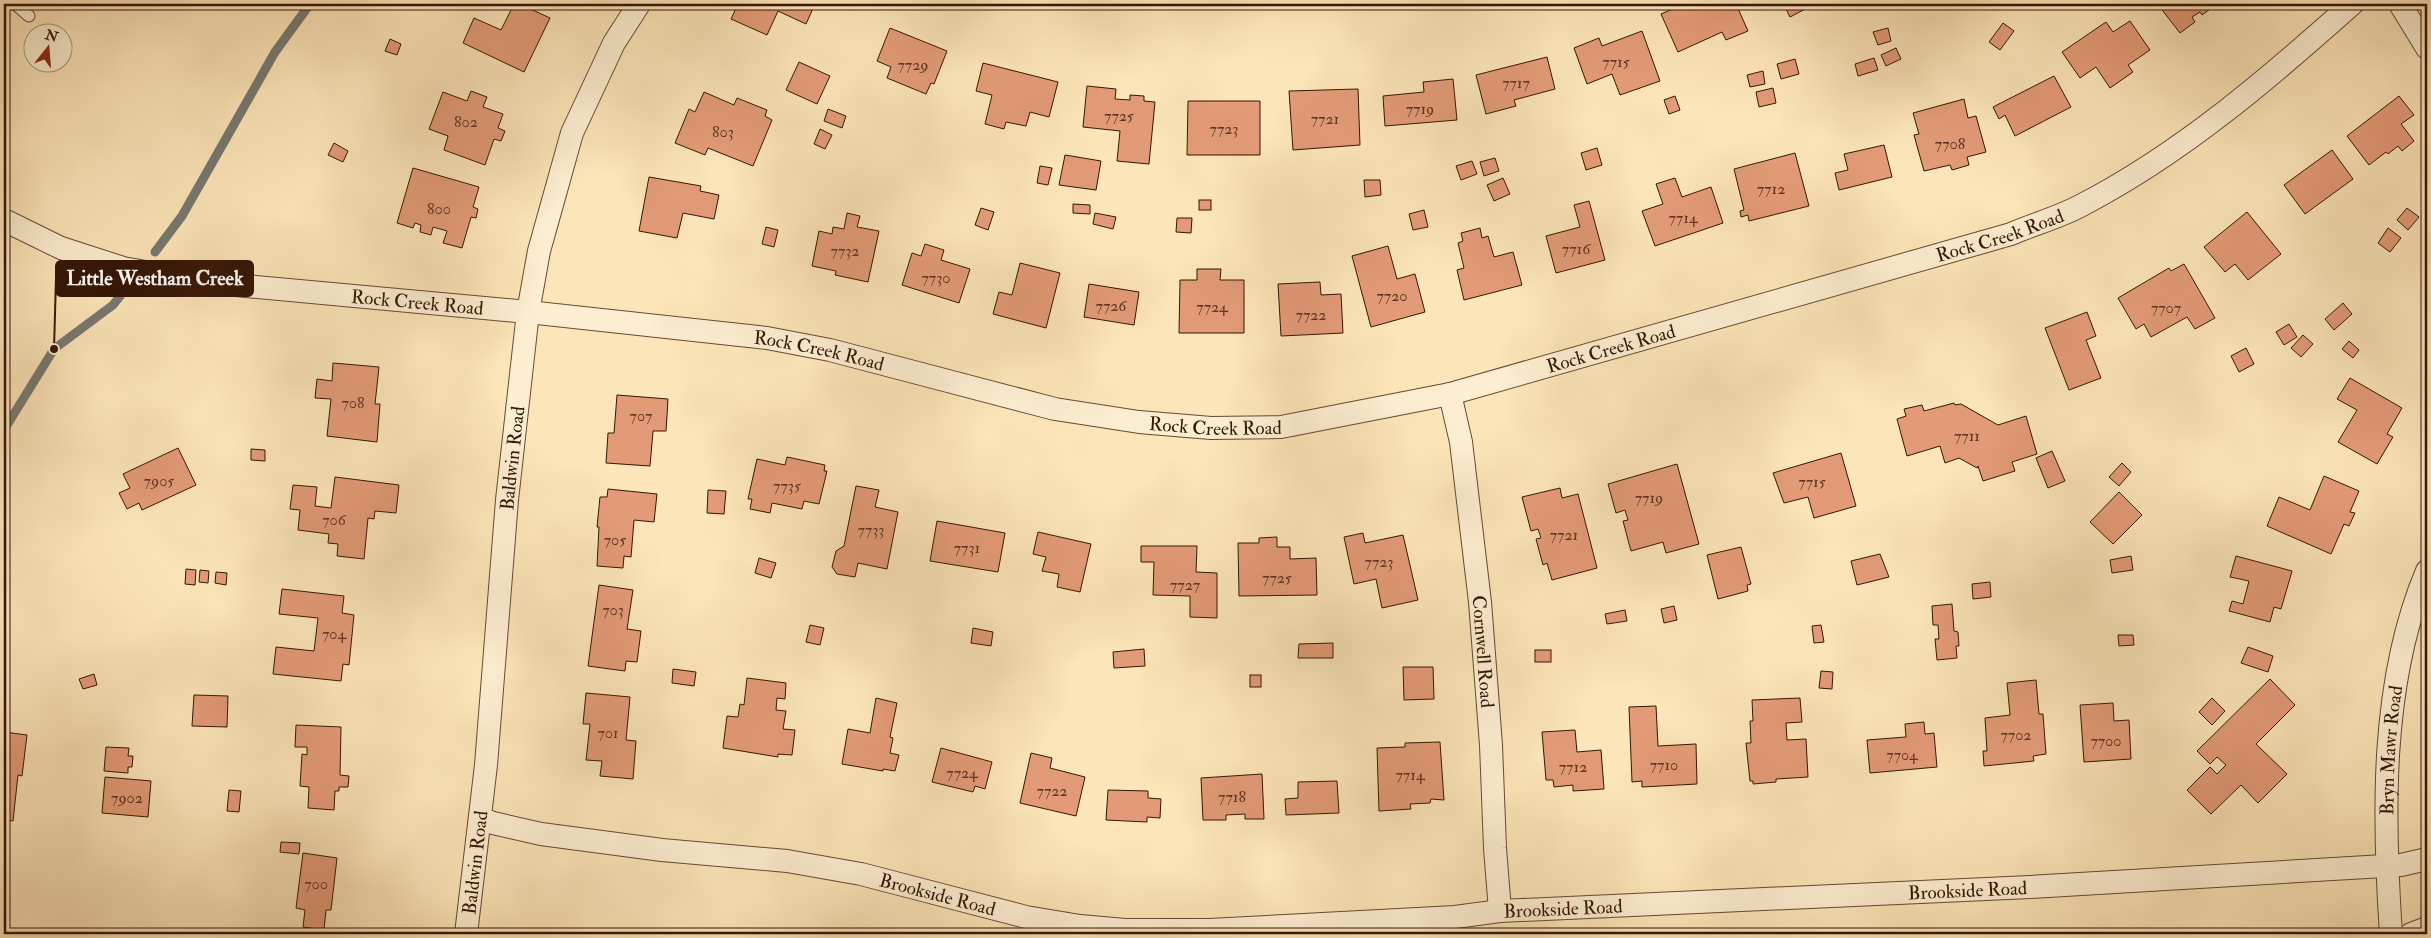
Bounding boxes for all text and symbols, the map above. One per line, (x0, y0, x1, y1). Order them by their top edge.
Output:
north arrow (22, 22, 72, 72)
text: N (42, 26, 61, 46)
house number: 7715 (1602, 52, 1630, 72)
house number: 7729 (898, 55, 929, 75)
house number: 7717 (1502, 73, 1531, 93)
house number: 7719 (1406, 99, 1434, 119)
house number: 7725 (1104, 106, 1134, 126)
house number: 7721 (1311, 109, 1339, 129)
house number: 802 (454, 112, 478, 132)
house number: 7723 (1210, 119, 1238, 139)
house number: 803 (712, 122, 734, 142)
house number: 7708 (1935, 134, 1966, 154)
house number: 7712 (1757, 179, 1785, 199)
house number: 800 (427, 199, 451, 219)
street label: Rock Creek Road (1933, 204, 2068, 268)
house number: 7714 (1668, 208, 1699, 228)
house number: 7716 (1562, 239, 1591, 259)
house number: 7732 (831, 241, 859, 261)
callout: Little Westham Creek (56, 261, 253, 296)
text: Little Westham Creek (66, 266, 244, 291)
house number: 7730 (921, 268, 951, 288)
street label: Rock Creek Road (350, 285, 485, 321)
house number: 7720 (1377, 286, 1408, 306)
house number: 7726 (1096, 296, 1127, 316)
house number: 7724 (1196, 297, 1229, 317)
house number: 7707 (2151, 298, 2182, 318)
house number: 7722 (1296, 305, 1326, 325)
street label: Rock Creek Road (1544, 319, 1679, 379)
street label: Rock Creek Road (753, 326, 887, 377)
house number: 708 (341, 393, 365, 413)
street label: Baldwin Road (495, 404, 530, 511)
house number: 707 (630, 406, 653, 426)
street label: Rock Creek Road (1148, 412, 1283, 441)
house number: 7711 (1954, 426, 1980, 446)
house number: 7905 (144, 471, 174, 491)
house number: 7715 (1798, 472, 1826, 492)
house number: 7735 (773, 476, 801, 496)
house number: 7719 (1635, 488, 1663, 508)
house number: 706 (322, 510, 347, 530)
house number: 7733 (858, 520, 884, 540)
house number: 7721 (1550, 525, 1578, 545)
house number: 705 (604, 530, 626, 550)
house number: 7731 (954, 538, 980, 558)
house number: 7723 (1365, 552, 1393, 572)
house number: 7725 (1262, 568, 1292, 588)
house number: 7727 (1170, 575, 1201, 595)
street label: Cornwell Road (1467, 594, 1499, 709)
house number: 703 (602, 600, 624, 620)
house number: 704 (322, 624, 347, 644)
street label: Bryn Mawr Road (2375, 683, 2408, 815)
house number: 701 (597, 723, 619, 743)
house number: 7702 (2001, 725, 2031, 745)
house number: 7700 (2090, 731, 2122, 751)
house number: 7704 (1886, 745, 1919, 765)
house number: 7710 (1650, 755, 1678, 775)
house number: 7712 (1559, 757, 1587, 777)
house number: 7724 (946, 763, 979, 783)
house number: 7714 (1395, 765, 1426, 785)
house number: 7722 (1037, 781, 1067, 801)
house number: 7718 (1218, 787, 1246, 807)
house number: 7902 (111, 788, 143, 808)
street label: Baldwin Road (457, 809, 494, 916)
street label: Brookside Road (877, 868, 999, 922)
house number: 700 (304, 874, 328, 894)
street label: Brookside Road (1908, 876, 2028, 906)
street label: Brookside Road (1503, 894, 1624, 924)

